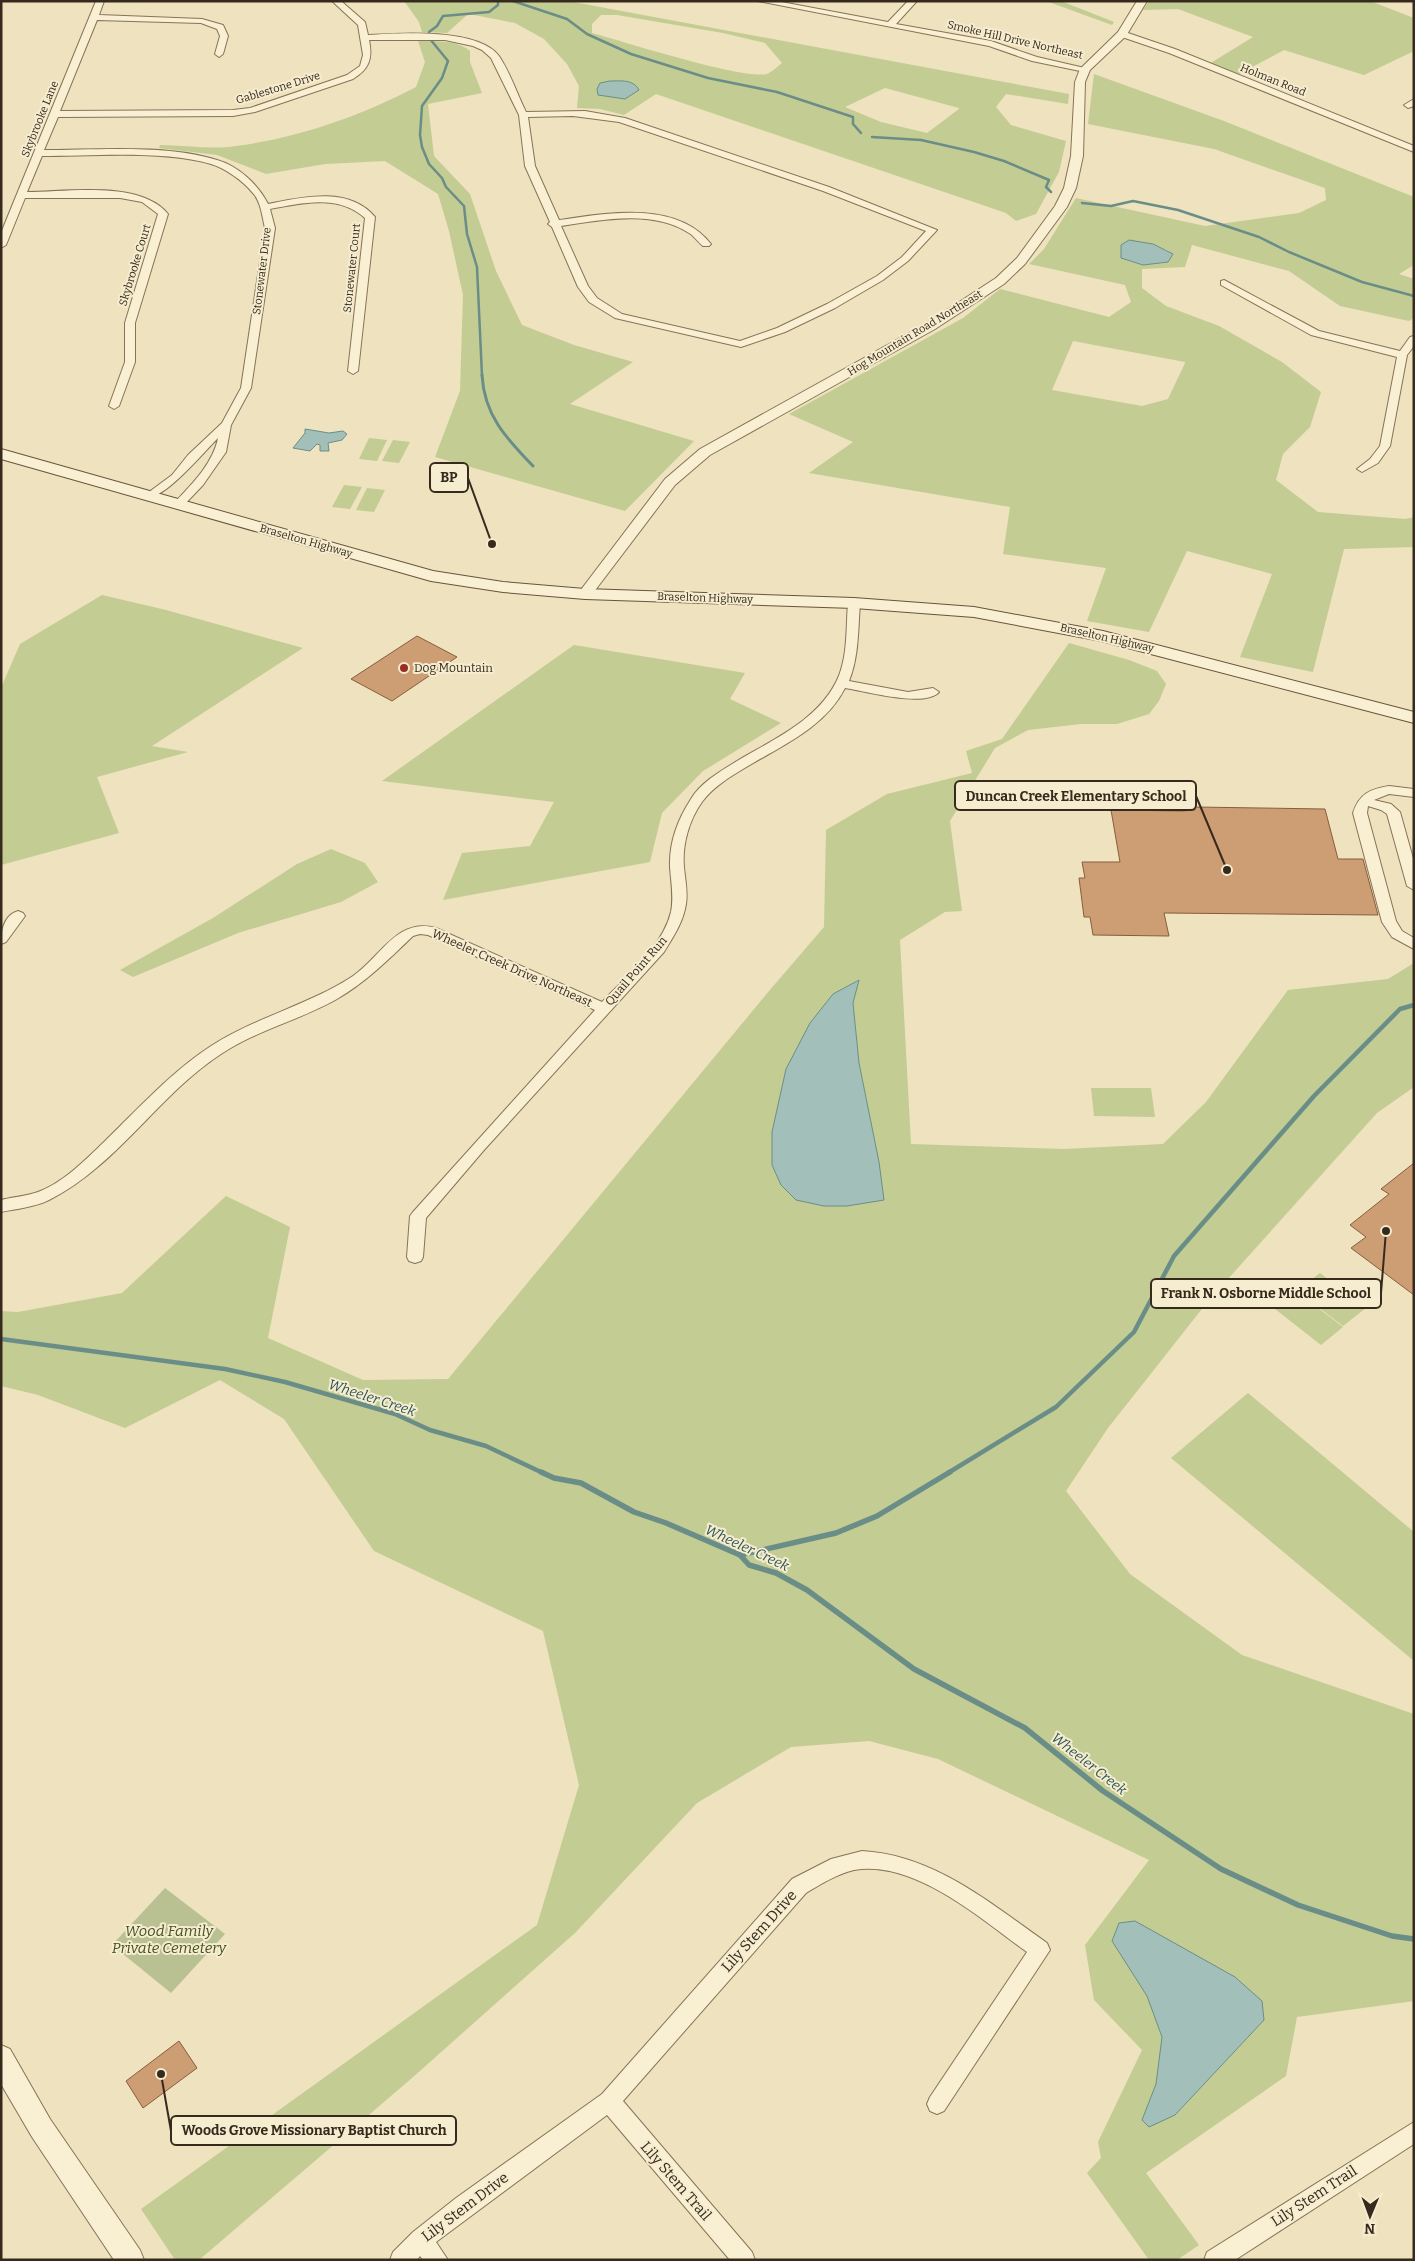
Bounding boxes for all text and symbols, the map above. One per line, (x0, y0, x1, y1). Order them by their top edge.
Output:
street label: Smoke Hill Drive Northeast (946, 18, 1084, 62)
street label: Holman Road (1238, 61, 1308, 99)
street label: Gablestone Drive (234, 69, 322, 107)
street label: Skybrooke Lane (19, 79, 61, 159)
street label: Skybrooke Court (116, 222, 154, 308)
street label: Stonewater Court (341, 223, 363, 313)
street label: Stonewater Drive (250, 227, 274, 315)
street label: Hog Mountain Road Northeast (845, 287, 985, 379)
callout: BP (430, 463, 468, 492)
text: BP (440, 469, 458, 486)
street label: Braselton Highway (258, 522, 354, 561)
street label: Braselton Highway (657, 590, 753, 606)
street label: Braselton Highway (1059, 621, 1155, 655)
place label: Dog Mountain (414, 661, 493, 675)
marker: Dog Mountain (398, 662, 410, 674)
callout: Duncan Creek Elementary School (955, 781, 1196, 810)
text: Duncan Creek Elementary School (965, 788, 1187, 805)
street label: Wheeler Creek Drive Northeast (430, 926, 595, 1010)
street label: Quail Point Run (602, 933, 670, 1008)
callout: Frank N. Osborne Middle School (1151, 1279, 1381, 1308)
text: Frank N. Osborne Middle School (1161, 1285, 1372, 1302)
water label: Wheeler Creek (326, 1376, 418, 1420)
water label: Wheeler Creek (702, 1521, 792, 1575)
water label: Wheeler Creek (1048, 1729, 1130, 1799)
street label: Lily Stem Drive (717, 1886, 801, 1976)
park label: Wood Family Private Cemetery (112, 1922, 228, 1957)
callout: Woods Grove Missionary Baptist Church (171, 2116, 456, 2145)
text: Woods Grove Missionary Baptist Church (181, 2122, 447, 2139)
street label: Lily Stem Trail (637, 2138, 715, 2224)
street label: Lily Stem Trail (1268, 2162, 1360, 2230)
street label: Lily Stem Drive (418, 2168, 512, 2246)
north arrow (1345, 2191, 1395, 2241)
text: N (1364, 2220, 1375, 2237)

